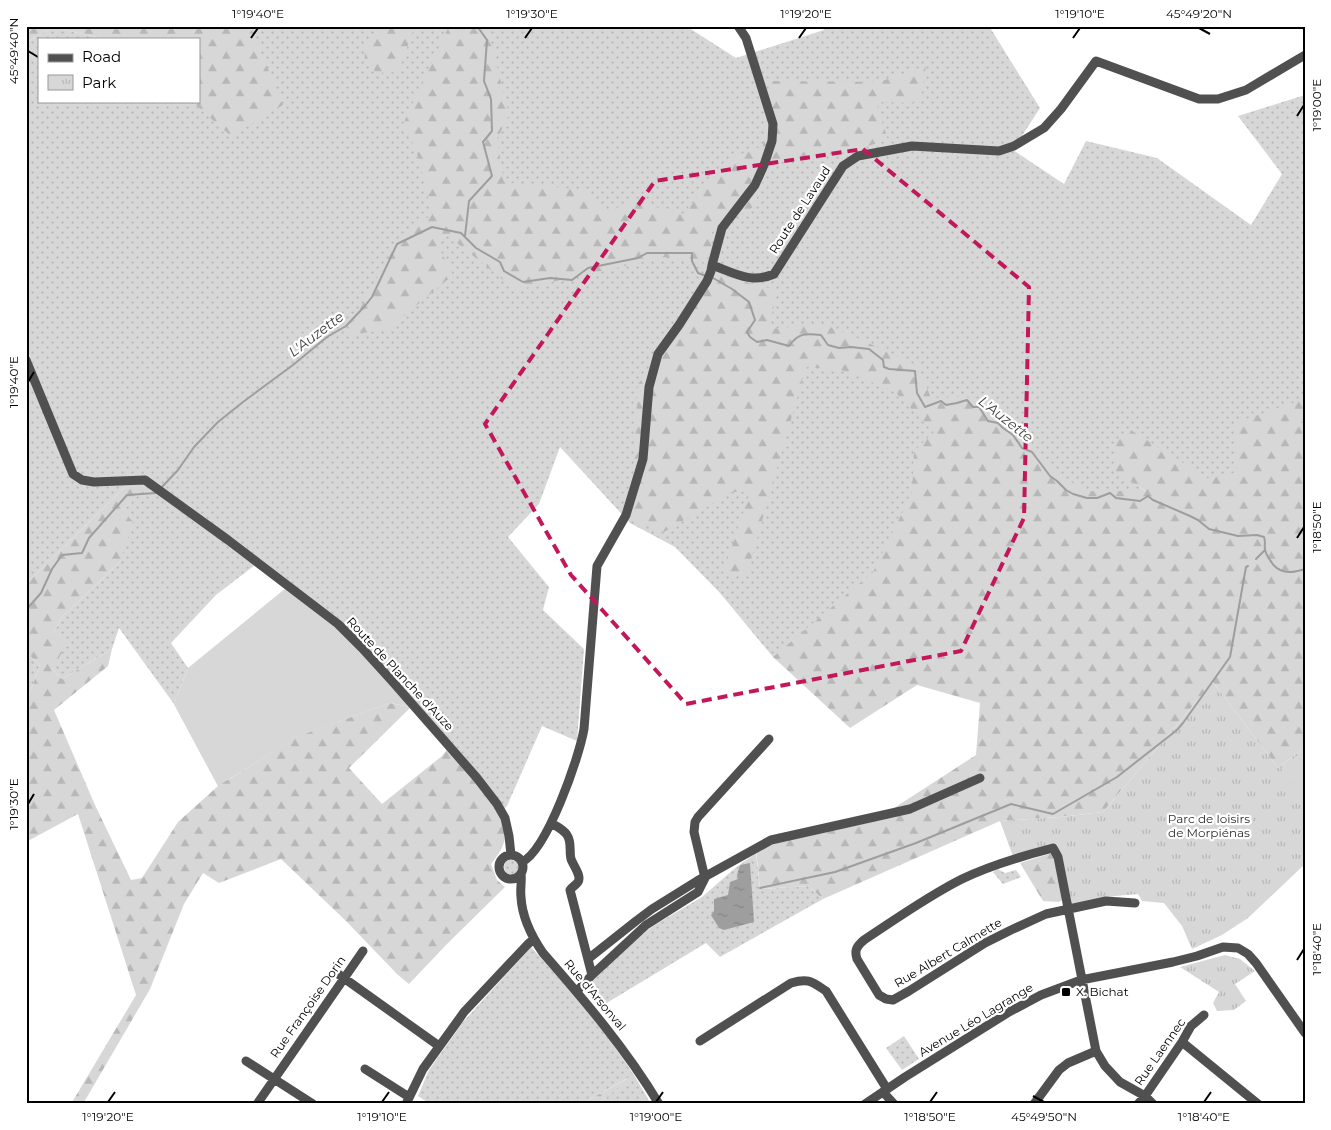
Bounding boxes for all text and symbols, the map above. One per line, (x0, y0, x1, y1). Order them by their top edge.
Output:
text: 1°19'40"E (232, 6, 284, 21)
text: 1°19'30"E (506, 6, 558, 21)
text: 1°19'20"E (780, 6, 832, 21)
text: 1°19'10"E (1055, 6, 1105, 21)
text: 45°49'20"N (1166, 6, 1232, 21)
text: 45°49'40"N (6, 18, 21, 84)
legend (38, 38, 200, 102)
text: Road (82, 47, 121, 66)
text: Park (82, 73, 116, 92)
text: 1°19'00"E (1309, 79, 1324, 131)
street label: Route de Lavaud (766, 163, 833, 256)
water label: L'Auzette (285, 307, 347, 361)
text: 1°19'40"E (6, 356, 21, 408)
water label: L'Auzette (975, 392, 1037, 446)
text: 1°18'50"E (1309, 501, 1324, 553)
street label: Route de Planche d'Auze (344, 614, 457, 734)
text: 1°19'30"E (6, 778, 21, 830)
park label: Parc de loisirs de Morpiénas (1168, 811, 1250, 840)
street label: Rue Albert Calmette (891, 915, 1004, 991)
text: 1°18'40"E (1309, 923, 1324, 975)
street label: Rue Françoise Dorin (267, 953, 349, 1061)
street label: Rue d'Arsonval (561, 956, 630, 1033)
street label: Avenue Léo Lagrange (916, 979, 1036, 1060)
place label: X. Bichat (1076, 984, 1129, 999)
marker: X. Bichat (1060, 986, 1072, 998)
street label: Rue Laennec (1131, 1015, 1188, 1088)
text: 1°19'20"E (82, 1109, 134, 1124)
text: 1°19'10"E (357, 1109, 407, 1124)
text: 1°19'00"E (630, 1109, 682, 1124)
text: 1°18'50"E (904, 1109, 956, 1124)
text: 45°49'50"N (1011, 1109, 1077, 1124)
text: 1°18'40"E (1178, 1109, 1230, 1124)

